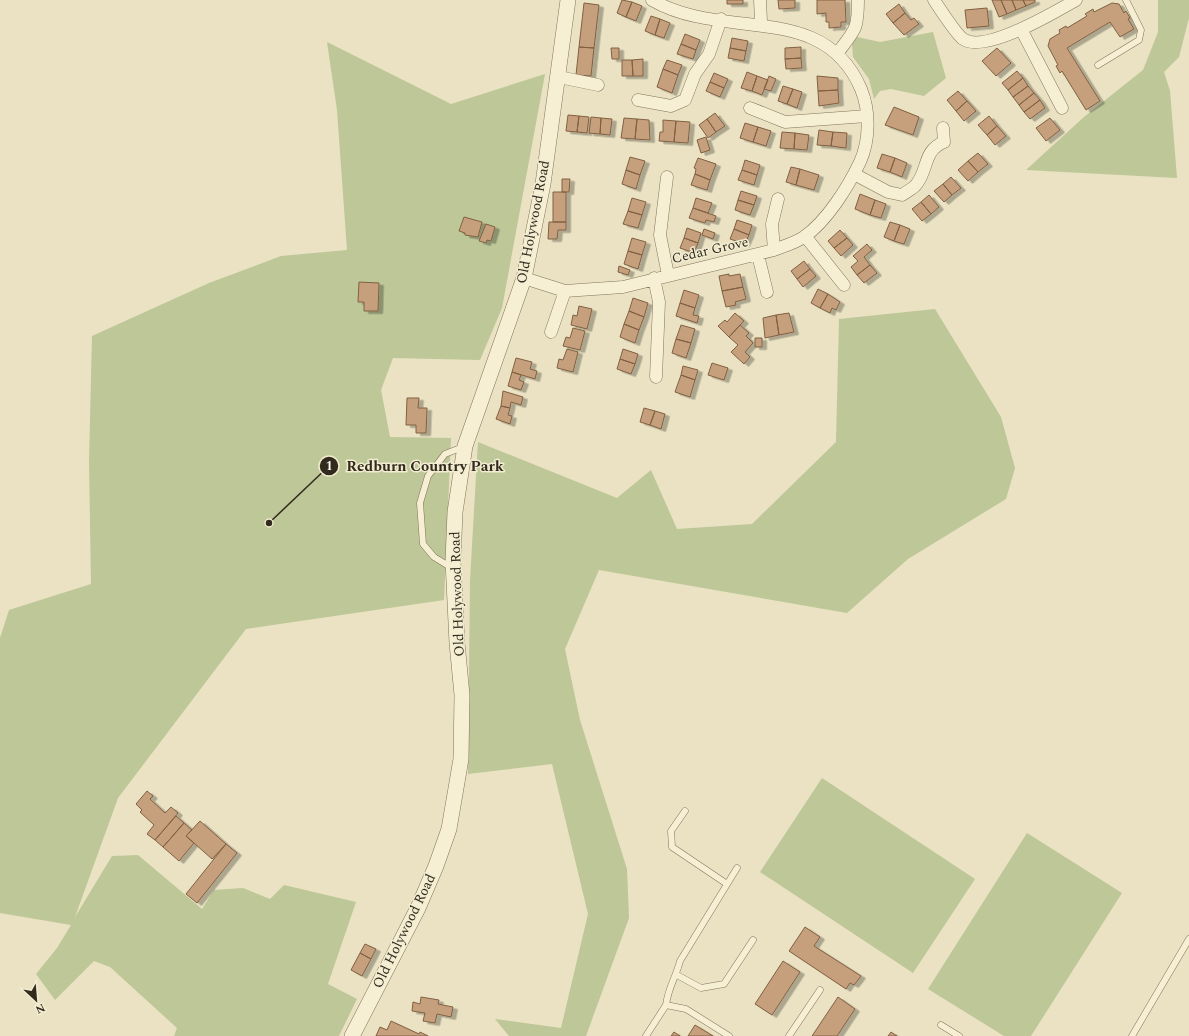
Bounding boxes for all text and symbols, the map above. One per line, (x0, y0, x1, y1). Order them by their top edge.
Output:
street label: Old Holywood Road (511, 158, 555, 285)
street label: Cedar Grove (670, 231, 751, 269)
callout: Redburn Country Park (319, 452, 512, 479)
text: Redburn Country Park (346, 455, 504, 478)
text: 1 (326, 457, 332, 476)
street label: Old Holywood Road (444, 531, 470, 657)
street label: Old Holywood Road (367, 870, 441, 992)
north arrow (16, 980, 56, 1020)
text: N (32, 999, 48, 1018)

